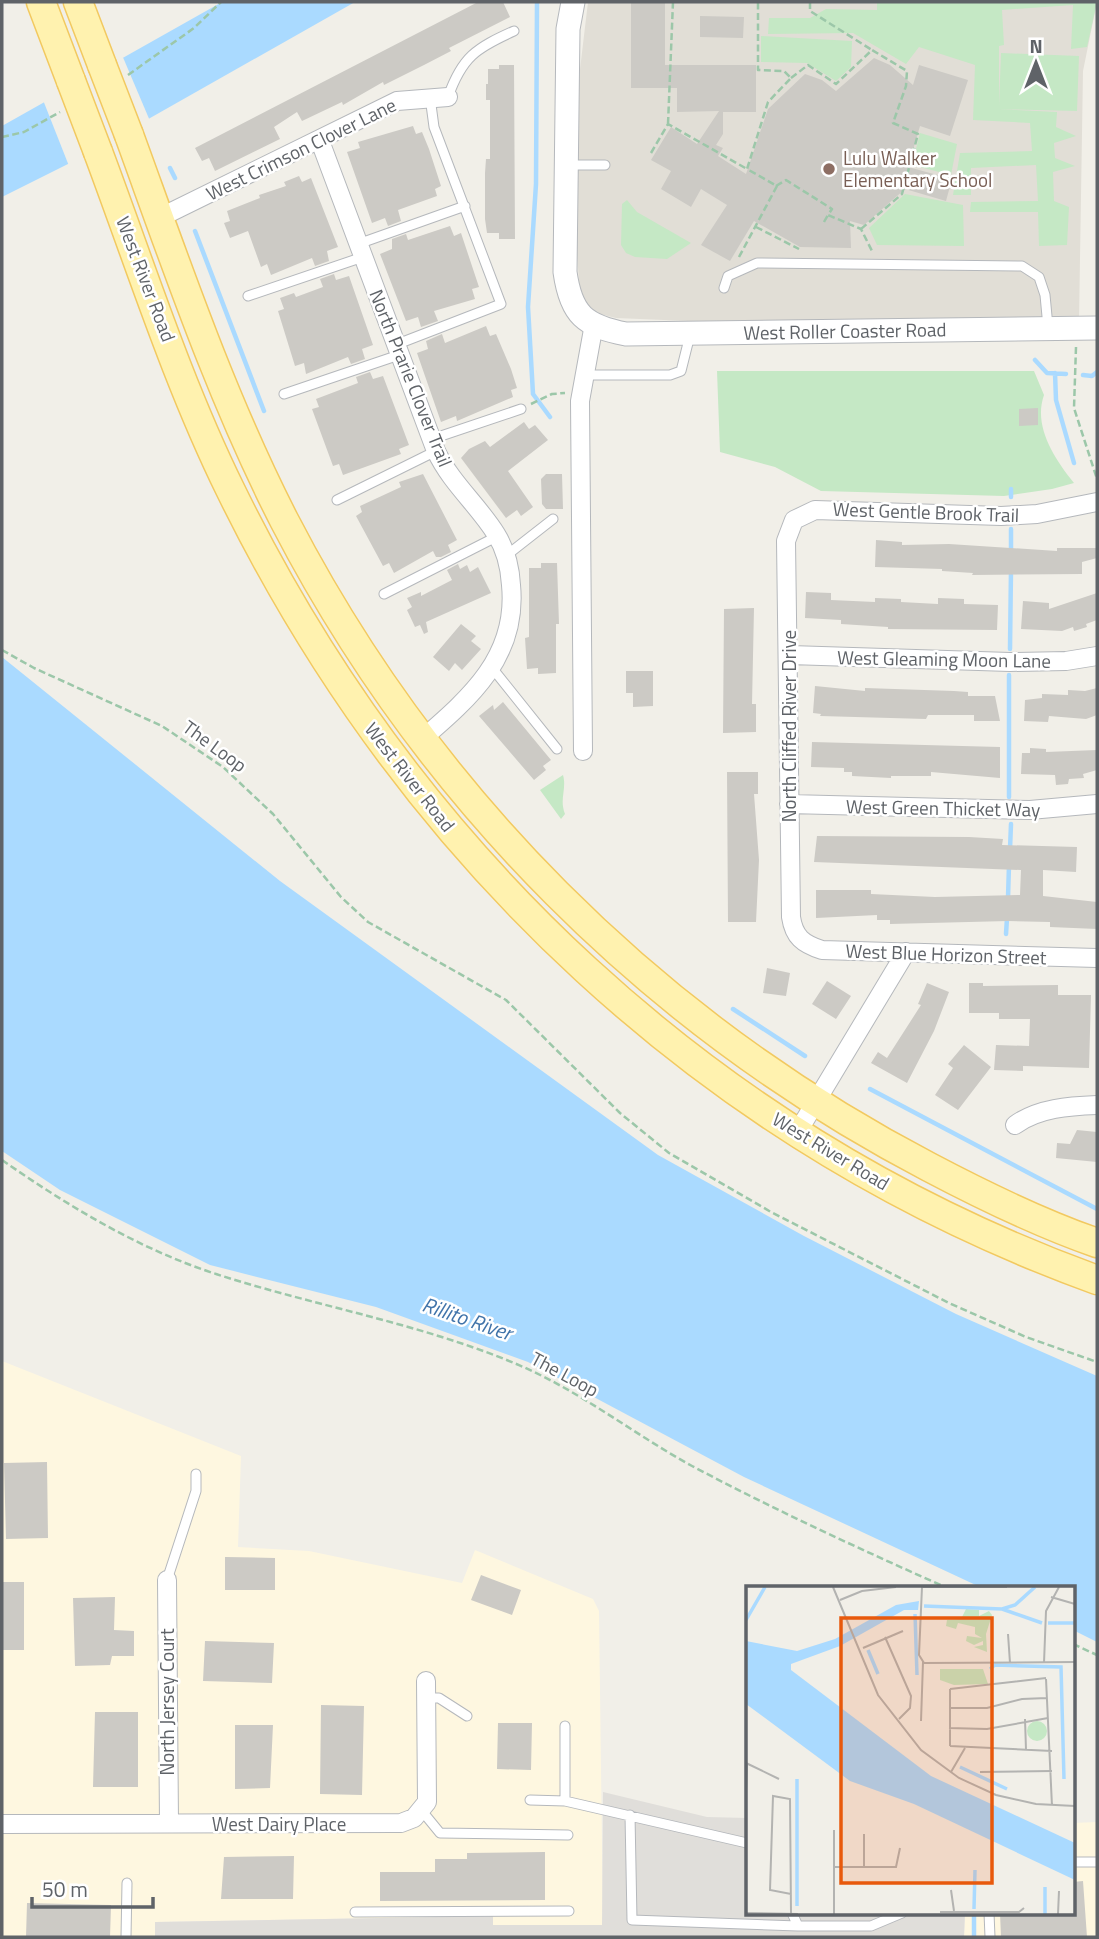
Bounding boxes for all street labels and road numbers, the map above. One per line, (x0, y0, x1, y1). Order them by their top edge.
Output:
street label: West Crimson Clover Lane (201, 90, 401, 207)
street label: West River Road (109, 212, 184, 346)
street label: North Prarie Clover Trail (363, 285, 460, 471)
street label: West Roller Coaster Road (743, 314, 947, 347)
street label: West Gentle Brook Trail (832, 494, 1020, 529)
street label: North Cliffed River Drive (774, 630, 803, 822)
street label: West Gleaming Moon Lane (837, 642, 1051, 675)
street label: The Loop (177, 712, 253, 779)
street label: West River Road (358, 716, 462, 838)
street label: West Green Thicket Way (846, 791, 1040, 824)
street label: West Blue Horizon Street (845, 935, 1047, 972)
street label: West River Road (767, 1104, 895, 1197)
street label: The Loop (526, 1344, 604, 1404)
street label: North Jersey Court (152, 1628, 181, 1776)
street label: West Dairy Place (212, 1809, 346, 1838)

